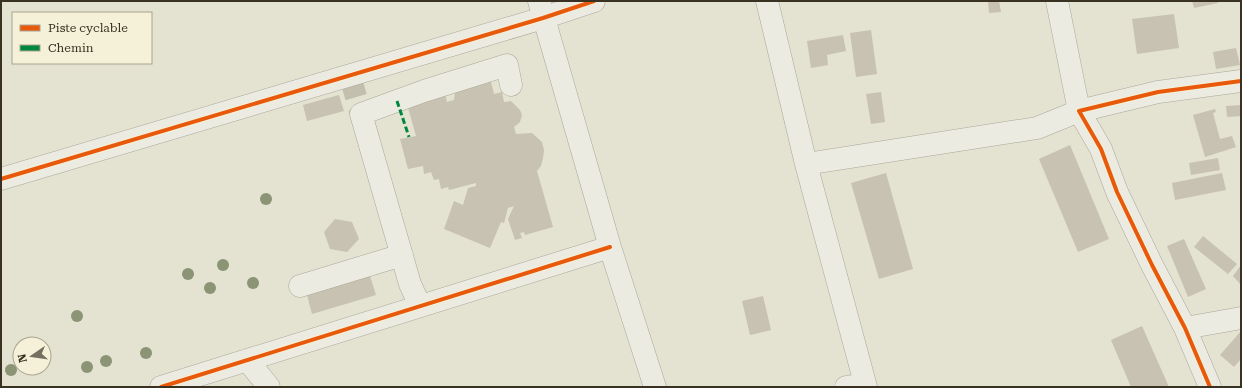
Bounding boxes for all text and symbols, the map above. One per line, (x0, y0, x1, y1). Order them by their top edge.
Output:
legend (12, 12, 152, 64)
text: Piste cyclable (48, 21, 128, 35)
text: Chemin (48, 41, 94, 55)
north arrow (12, 336, 52, 376)
text: N (15, 352, 30, 364)

